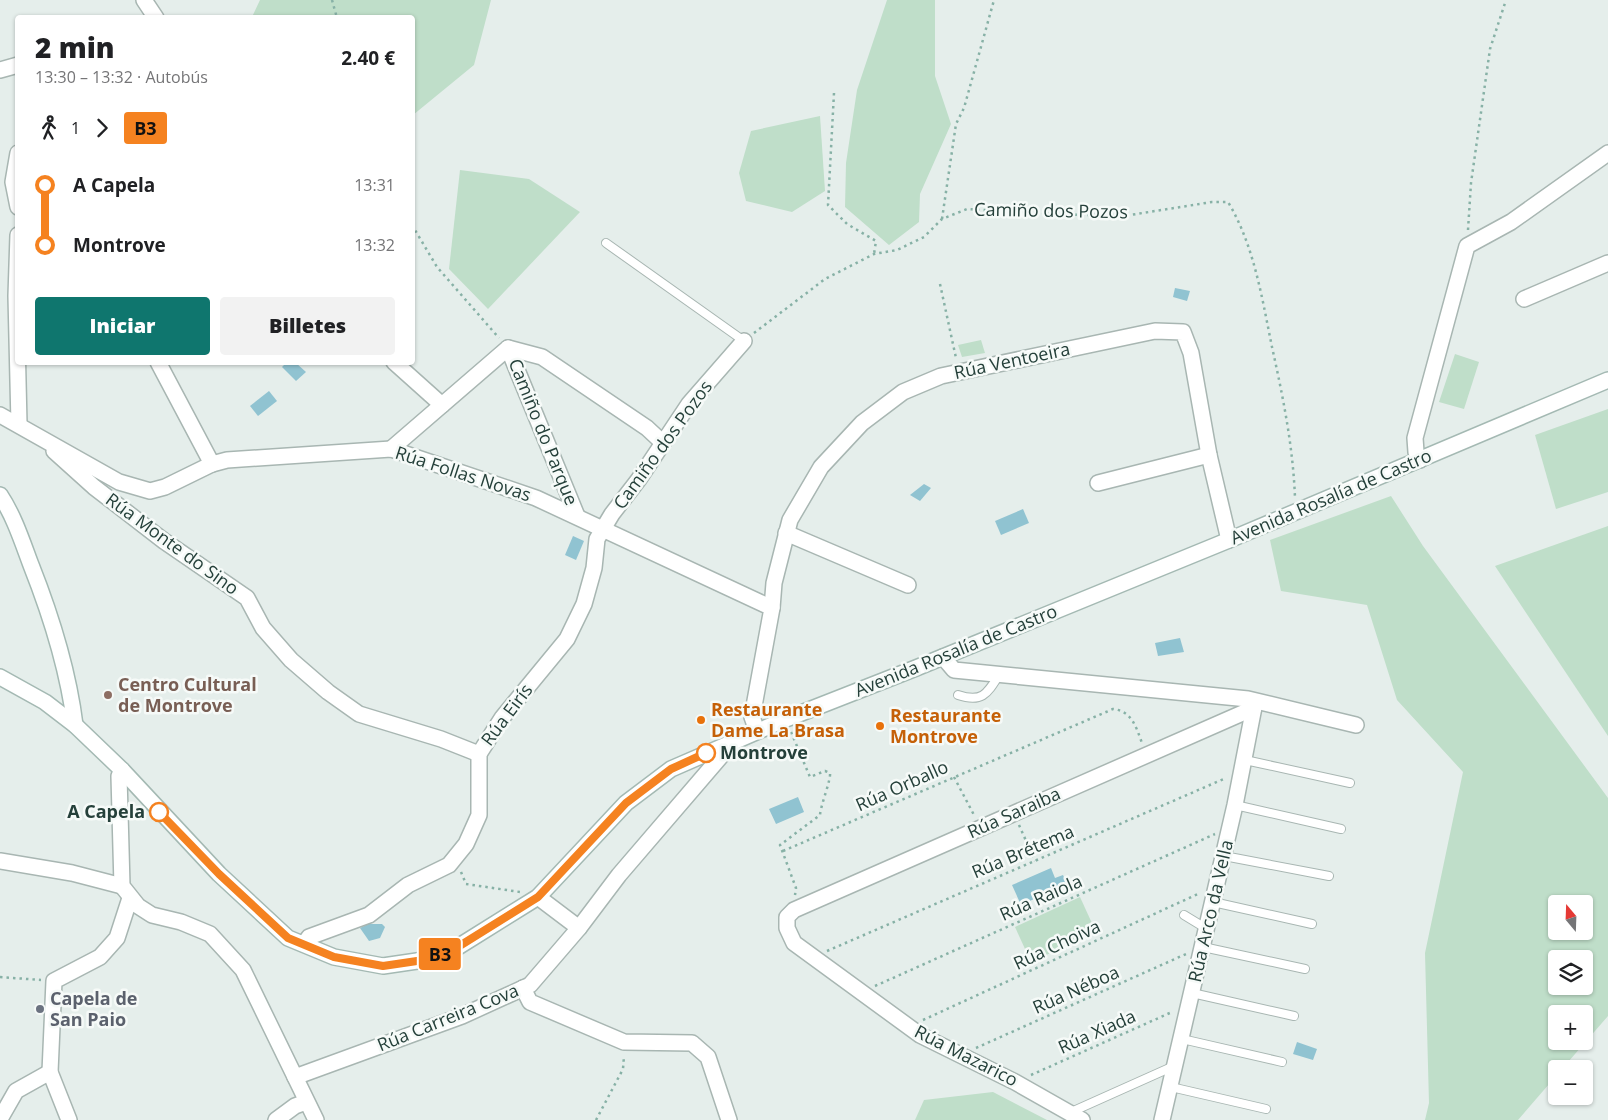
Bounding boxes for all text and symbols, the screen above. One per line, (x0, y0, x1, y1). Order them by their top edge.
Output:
text: 2 min (35, 28, 115, 66)
text: 2.40 € (341, 45, 395, 71)
text: 13:30 – 13:32 · Autobús (35, 66, 208, 88)
icon: walk (35, 114, 63, 142)
icon: forward (88, 114, 116, 142)
text: B3 (134, 116, 157, 140)
text: 1 (71, 117, 80, 139)
text: A Capela (73, 172, 155, 198)
text: 13:31 (354, 174, 395, 196)
street label: Camiño dos Pozos (974, 197, 1128, 223)
text: Montrove (73, 232, 166, 258)
text: 13:32 (354, 234, 395, 256)
button: Iniciar (35, 297, 210, 355)
button: Billetes (220, 297, 395, 355)
street label: Rúa Ventoeira (952, 336, 1072, 384)
street label: Camiño do Parque (504, 355, 584, 508)
street label: Camiño dos Pozos (607, 375, 717, 514)
street label: Rúa Follas Novas (392, 440, 534, 506)
street label: Avenida Rosalía de Castro (1226, 443, 1435, 549)
street label: Rúa Monte do Sino (101, 487, 244, 600)
street label: Avenida Rosalía de Castro (851, 598, 1060, 702)
place label: Centro Cultural de Montrove (118, 672, 257, 717)
street label: Rúa Eirís (475, 678, 537, 750)
marker: Centro Cultural de Montrove (102, 689, 114, 701)
place label: Restaurante Dame La Brasa (711, 697, 845, 742)
place label: Restaurante Montrove (890, 703, 1001, 748)
marker: Restaurante Dame La Brasa (695, 714, 707, 726)
marker: Restaurante Montrove (874, 720, 886, 732)
place label: Montrove (720, 740, 808, 764)
marker: Montrove (696, 743, 716, 763)
street label: Rúa Orballo (851, 754, 952, 816)
street label: Rúa Saraiba (963, 781, 1064, 843)
place label: A Capela (67, 799, 145, 823)
marker: A Capela (149, 802, 169, 822)
street label: Rúa Brétema (968, 819, 1078, 883)
street label: Rúa Arco da Vella (1182, 837, 1238, 984)
street label: Rúa Raiola (996, 868, 1086, 926)
north arrow (1548, 895, 1592, 940)
map controls (1548, 895, 1593, 1105)
street label: Rúa Choiva (1009, 913, 1104, 975)
line badge: B3 (418, 938, 462, 970)
text: B3 (429, 942, 451, 966)
button: layers (1548, 950, 1593, 995)
street label: Rúa Néboa (1029, 959, 1123, 1019)
street label: Rúa Carreira Cova (373, 978, 522, 1056)
place label: Capela de San Paio (50, 986, 137, 1031)
marker: Capela de San Paio (34, 1003, 46, 1015)
street label: Rúa Xiada (1054, 1003, 1139, 1059)
button: + (1548, 1005, 1593, 1050)
street label: Rúa Mazarico (911, 1019, 1022, 1091)
button: − (1548, 1060, 1593, 1105)

